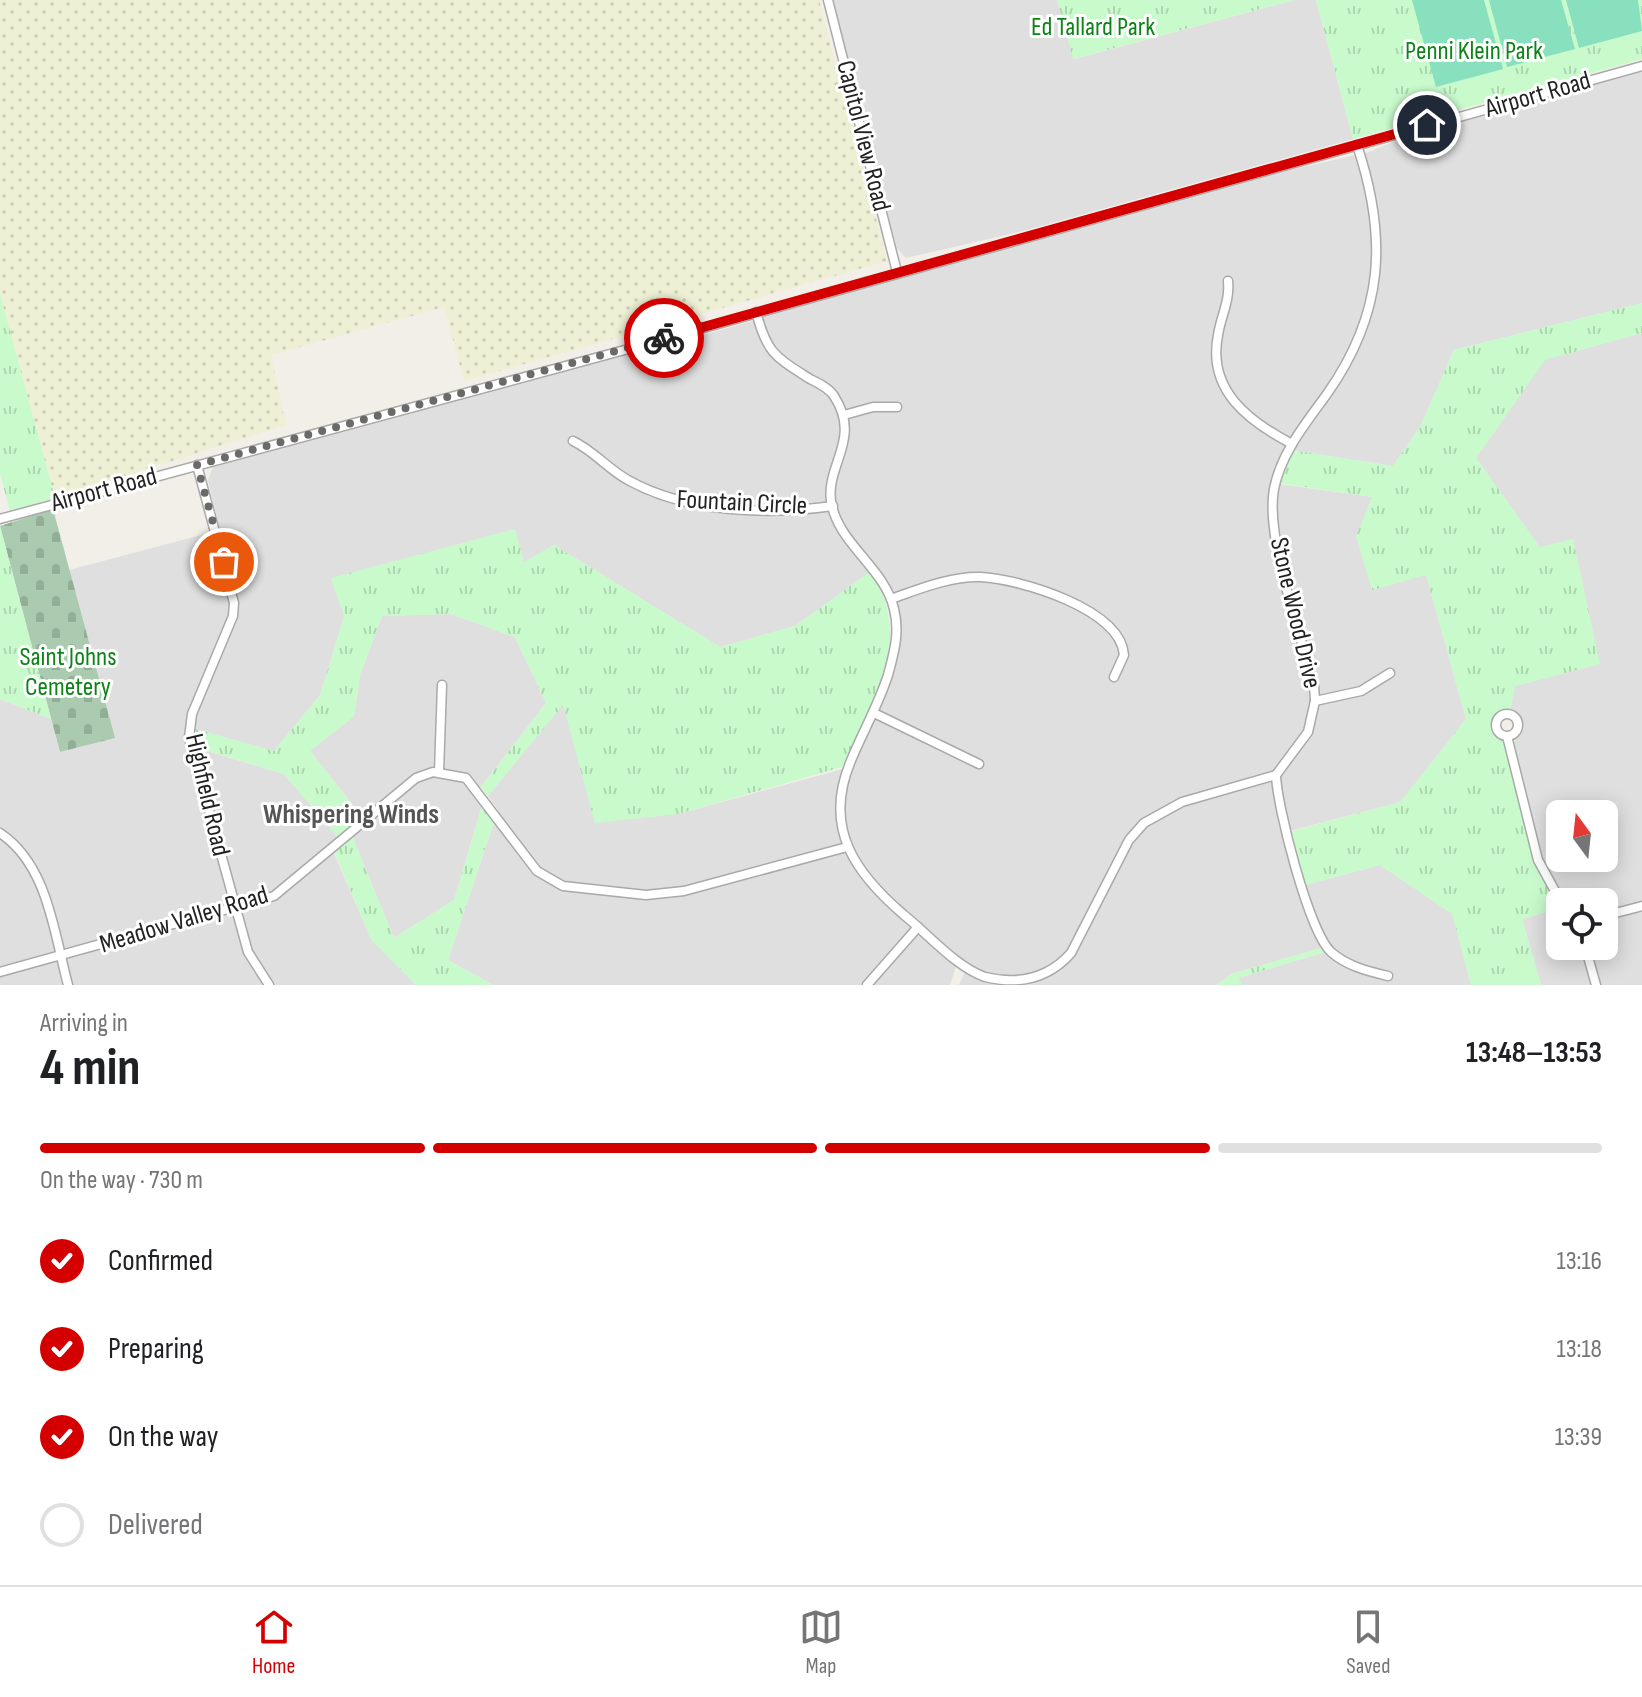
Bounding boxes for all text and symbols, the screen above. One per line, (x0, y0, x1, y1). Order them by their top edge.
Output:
park label: Ed Tallard Park (1031, 12, 1155, 43)
park label: Penni Klein Park (1405, 36, 1543, 67)
street label: Capitol View Road (829, 57, 897, 215)
street label: Airport Road (1481, 65, 1594, 125)
pin (1393, 91, 1461, 159)
icon: home (1405, 103, 1449, 147)
courier (624, 298, 704, 378)
icon: bike (642, 316, 686, 360)
street label: Airport Road (47, 461, 160, 519)
street label: Fountain Circle (676, 484, 808, 522)
pin (190, 528, 258, 596)
street label: Stone Wood Drive (1263, 535, 1327, 691)
icon: bag (202, 540, 246, 584)
park label: Saint Johns Cemetery (19, 642, 117, 703)
street label: Highfield Road (178, 731, 236, 859)
district label: Whispering Winds (263, 798, 439, 831)
north arrow (1546, 800, 1618, 872)
map controls (1546, 800, 1618, 960)
street label: Meadow Valley Road (96, 880, 272, 960)
button: locate (1546, 888, 1618, 960)
text: Arriving in (40, 1008, 128, 1039)
text: 13:48–13:53 (1466, 1035, 1602, 1071)
text: 4 min (40, 1037, 140, 1100)
text: On the way · 730 m (40, 1165, 203, 1196)
icon: check (40, 1239, 84, 1283)
text: Confirmed (108, 1243, 213, 1279)
text: 13:16 (1557, 1246, 1602, 1277)
icon: check (40, 1327, 84, 1371)
text: Preparing (108, 1331, 204, 1367)
text: 13:18 (1557, 1334, 1602, 1365)
icon: check (40, 1415, 84, 1459)
text: On the way (108, 1419, 218, 1455)
text: 13:39 (1555, 1422, 1602, 1453)
text: Delivered (108, 1507, 203, 1543)
tab: Home (252, 1605, 296, 1680)
tab: Map (799, 1605, 843, 1680)
tab: Saved (1346, 1605, 1390, 1680)

